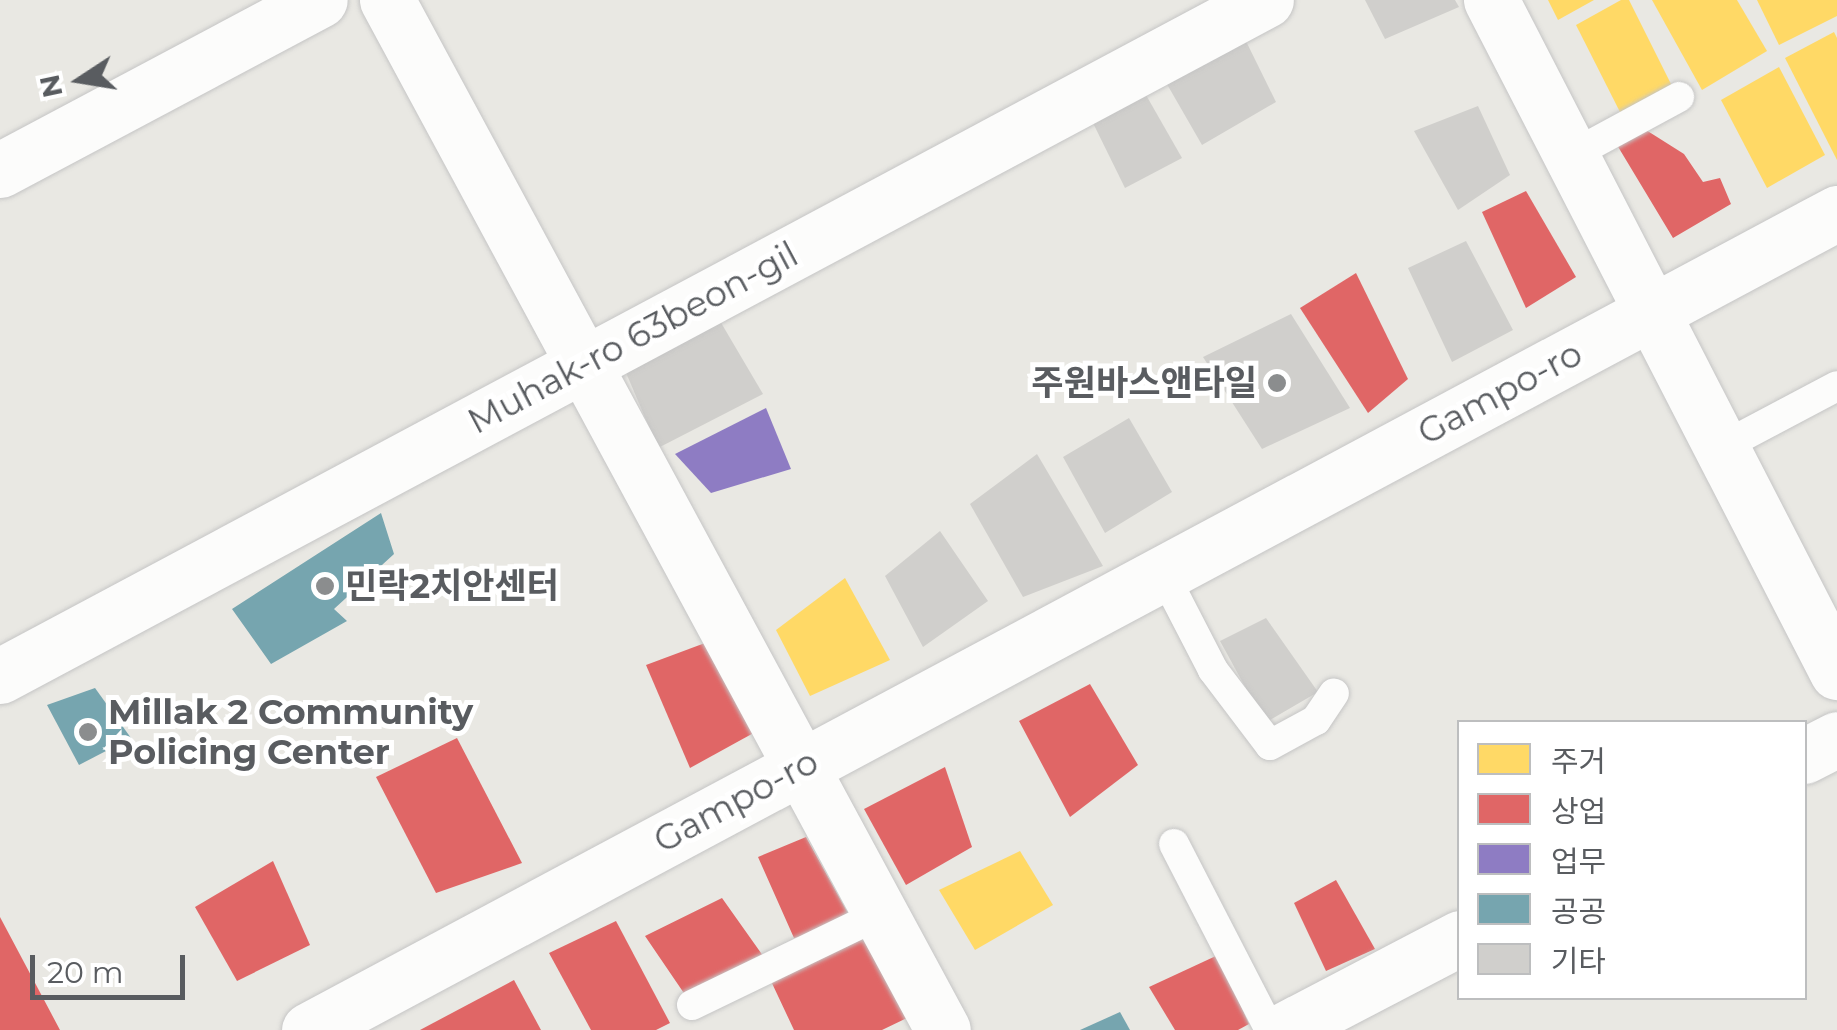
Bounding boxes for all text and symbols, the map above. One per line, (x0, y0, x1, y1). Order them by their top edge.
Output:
north arrow (30, 30, 130, 130)
text: N (32, 72, 70, 101)
street label: Muhak-ro 63beon-gil (461, 233, 805, 443)
street label: Gampo-ro (1411, 332, 1589, 454)
place label: 주원바스앤타일 (1032, 362, 1257, 404)
marker: 주원바스앤타일 (1266, 372, 1288, 394)
place label: 민락2치안센터 (345, 565, 559, 607)
marker: 민락2치안센터 (314, 575, 336, 597)
place label: Millak 2 Community Policing Center (108, 691, 473, 773)
legend (1457, 720, 1807, 1000)
marker: Millak 2 Community Policing Center (77, 721, 99, 743)
street label: Gampo-ro (647, 740, 825, 862)
text: 주거 (1551, 743, 1606, 780)
text: 상업 (1551, 793, 1606, 830)
text: 업무 (1551, 843, 1606, 880)
text: 공공 (1551, 893, 1606, 930)
scale bar (35, 935, 190, 997)
text: 기타 (1551, 943, 1606, 980)
text: 20 m (47, 954, 124, 991)

